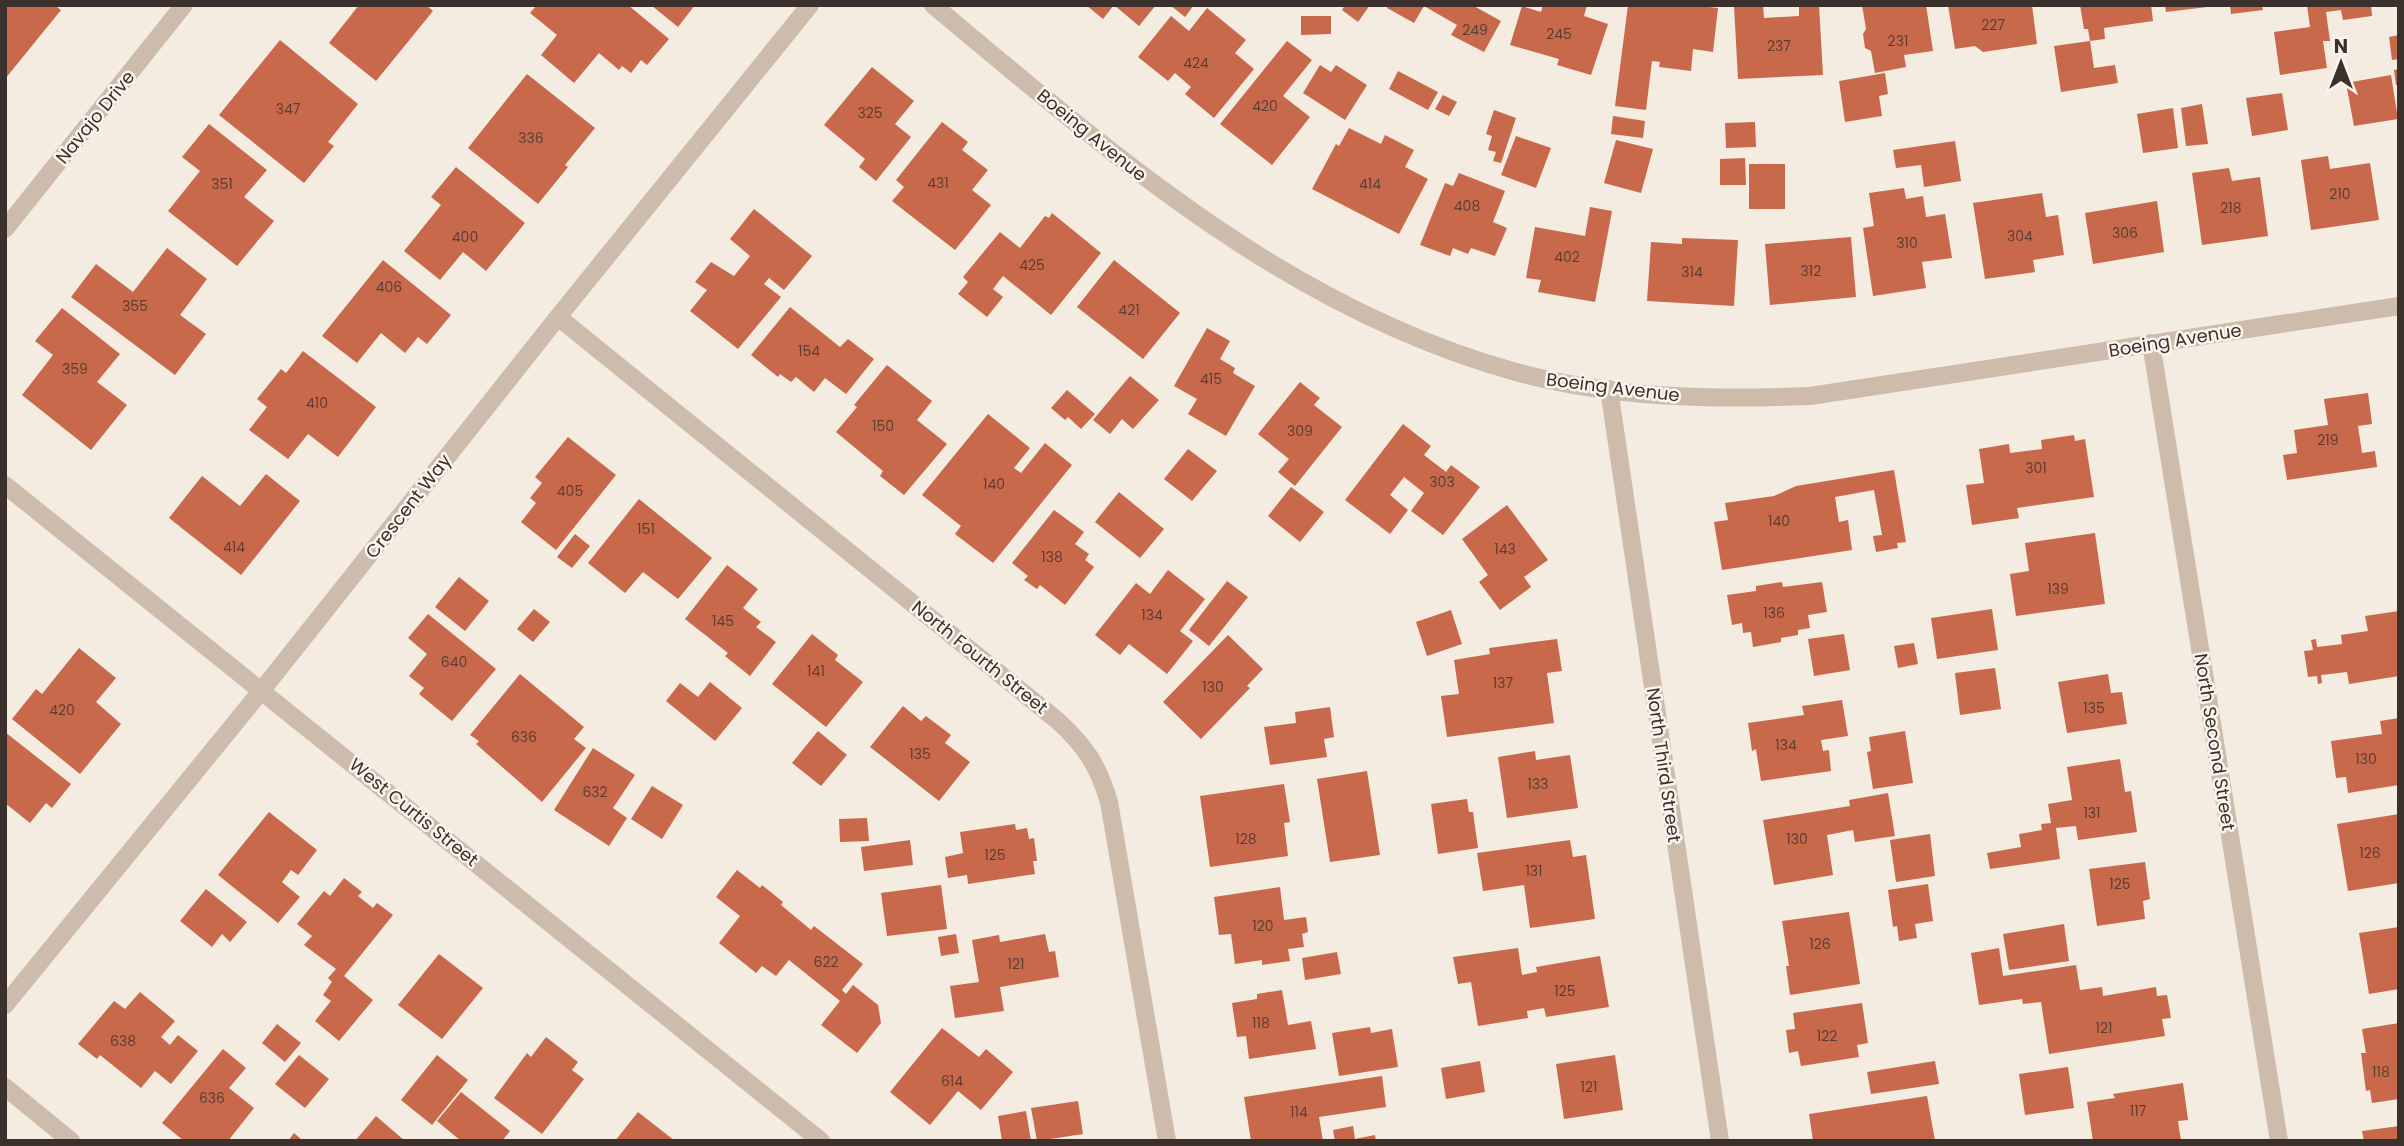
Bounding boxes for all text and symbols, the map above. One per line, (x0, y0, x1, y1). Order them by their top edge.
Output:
house number: 227 (1981, 15, 2005, 35)
house number: 249 (1462, 20, 1488, 40)
house number: 245 (1546, 24, 1572, 44)
north arrow (2306, 28, 2376, 98)
house number: 231 (1888, 31, 1908, 51)
text: N (2334, 33, 2348, 60)
house number: 237 (1767, 36, 1791, 56)
house number: 424 (1183, 53, 1209, 73)
street label: Navajo Drive (50, 65, 140, 169)
street label: Boeing Avenue (1032, 83, 1152, 187)
house number: 420 (1252, 96, 1278, 116)
house number: 347 (276, 99, 301, 119)
house number: 325 (857, 103, 883, 123)
house number: 336 (518, 128, 544, 148)
house number: 431 (927, 173, 949, 193)
house number: 351 (211, 174, 233, 194)
house number: 414 (1359, 174, 1381, 194)
house number: 210 (2329, 184, 2351, 204)
house number: 408 (1454, 196, 1480, 216)
house number: 218 (2220, 198, 2242, 218)
house number: 306 (2112, 223, 2138, 243)
house number: 304 (2007, 226, 2033, 246)
house number: 400 (452, 227, 478, 247)
house number: 310 (1896, 233, 1918, 253)
house number: 402 (1554, 247, 1580, 267)
house number: 425 (1019, 255, 1045, 275)
house number: 312 (1801, 261, 1821, 281)
house number: 314 (1681, 262, 1703, 282)
house number: 406 (376, 277, 402, 297)
house number: 355 (122, 296, 148, 316)
house number: 421 (1118, 300, 1140, 320)
street label: Boeing Avenue (2107, 317, 2243, 363)
house number: 154 (798, 341, 820, 361)
house number: 359 (62, 359, 88, 379)
street label: Boeing Avenue (1545, 366, 1681, 408)
house number: 415 (1200, 369, 1222, 389)
house number: 410 (306, 393, 328, 413)
house number: 150 (872, 416, 894, 436)
house number: 309 (1287, 421, 1313, 441)
house number: 219 (2317, 430, 2339, 450)
street label: Crescent Way (359, 449, 457, 563)
house number: 301 (2025, 458, 2047, 478)
house number: 303 (1429, 472, 1455, 492)
house number: 140 (983, 474, 1005, 494)
house number: 405 (557, 481, 583, 501)
house number: 140 (1768, 511, 1790, 531)
house number: 151 (637, 519, 655, 539)
house number: 414 (223, 537, 245, 557)
house number: 143 (1494, 539, 1516, 559)
house number: 138 (1041, 547, 1063, 567)
house number: 139 (2047, 579, 2069, 599)
street label: North Fourth Street (907, 594, 1053, 720)
house number: 136 (1763, 603, 1785, 623)
house number: 134 (1141, 605, 1163, 625)
house number: 145 (712, 611, 734, 631)
house number: 640 (441, 652, 467, 672)
street label: North Second Street (2189, 652, 2241, 832)
house number: 141 (807, 661, 825, 681)
house number: 137 (1493, 673, 1514, 693)
house number: 130 (1202, 677, 1224, 697)
street label: North Third Street (1641, 686, 1687, 844)
house number: 135 (2083, 698, 2105, 718)
house number: 420 (49, 700, 75, 720)
house number: 636 (511, 727, 537, 747)
house number: 134 (1775, 735, 1797, 755)
house number: 135 (909, 744, 931, 764)
house number: 130 (2355, 749, 2377, 769)
street label: West Curtis Street (344, 752, 484, 872)
house number: 133 (1528, 774, 1548, 794)
house number: 632 (582, 782, 608, 802)
house number: 131 (2083, 803, 2101, 823)
house number: 128 (1235, 829, 1257, 849)
house number: 130 (1786, 829, 1808, 849)
house number: 126 (2359, 843, 2381, 863)
house number: 125 (984, 845, 1006, 865)
house number: 131 (1525, 861, 1543, 881)
house number: 125 (2109, 874, 2131, 894)
house number: 120 (1252, 916, 1274, 936)
house number: 126 (1809, 934, 1831, 954)
house number: 622 (814, 952, 839, 972)
house number: 121 (1007, 954, 1025, 974)
house number: 125 (1554, 981, 1576, 1001)
house number: 118 (1252, 1013, 1270, 1033)
house number: 121 (2095, 1018, 2113, 1038)
house number: 122 (1817, 1026, 1837, 1046)
house number: 638 (110, 1031, 136, 1051)
house number: 118 (2372, 1062, 2390, 1082)
house number: 614 (941, 1071, 963, 1091)
house number: 121 (1580, 1077, 1598, 1097)
house number: 636 (199, 1088, 225, 1108)
house number: 117 (2130, 1101, 2147, 1121)
house number: 114 (1290, 1102, 1308, 1122)

